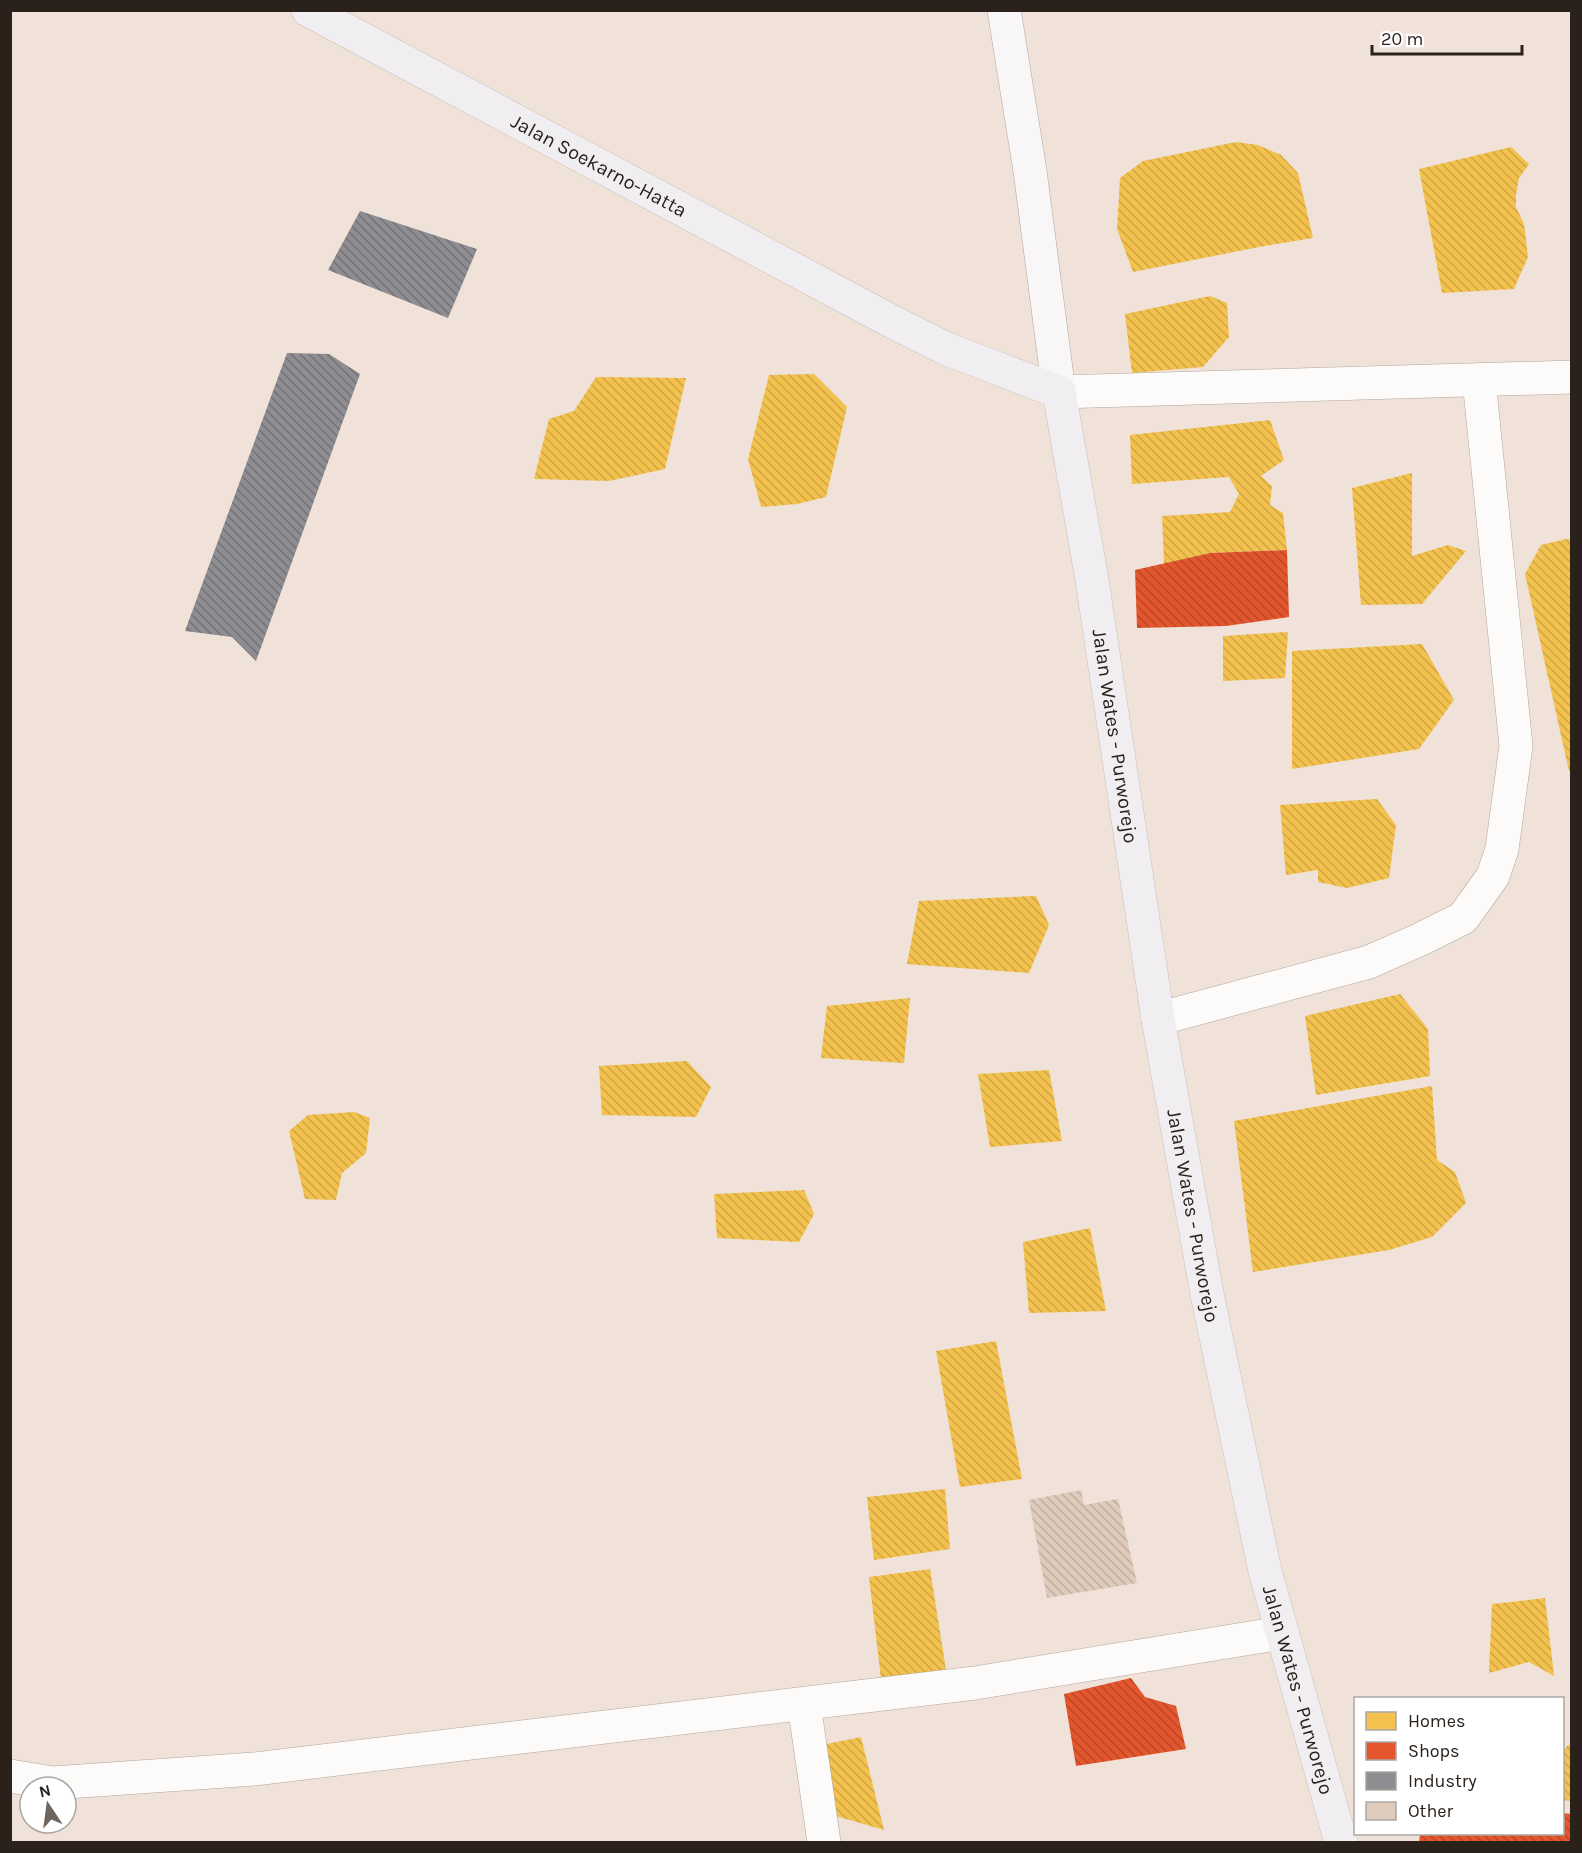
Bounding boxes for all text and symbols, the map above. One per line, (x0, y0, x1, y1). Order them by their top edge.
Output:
scale bar (1372, 18, 1522, 56)
text: 20 m (1381, 28, 1423, 50)
street label: Jalan Soekarno-Hatta (507, 109, 691, 222)
street label: Jalan Wates - Purworejo (1088, 627, 1143, 845)
street label: Jalan Wates - Purworejo (1163, 1107, 1224, 1324)
street label: Jalan Wates - Purworejo (1258, 1583, 1339, 1797)
legend (1354, 1697, 1564, 1835)
text: Homes (1408, 1710, 1465, 1732)
text: Shops (1408, 1740, 1460, 1762)
text: Industry (1408, 1770, 1477, 1792)
north arrow (18, 1775, 78, 1835)
text: N (37, 1780, 52, 1801)
text: Other (1408, 1800, 1453, 1822)

